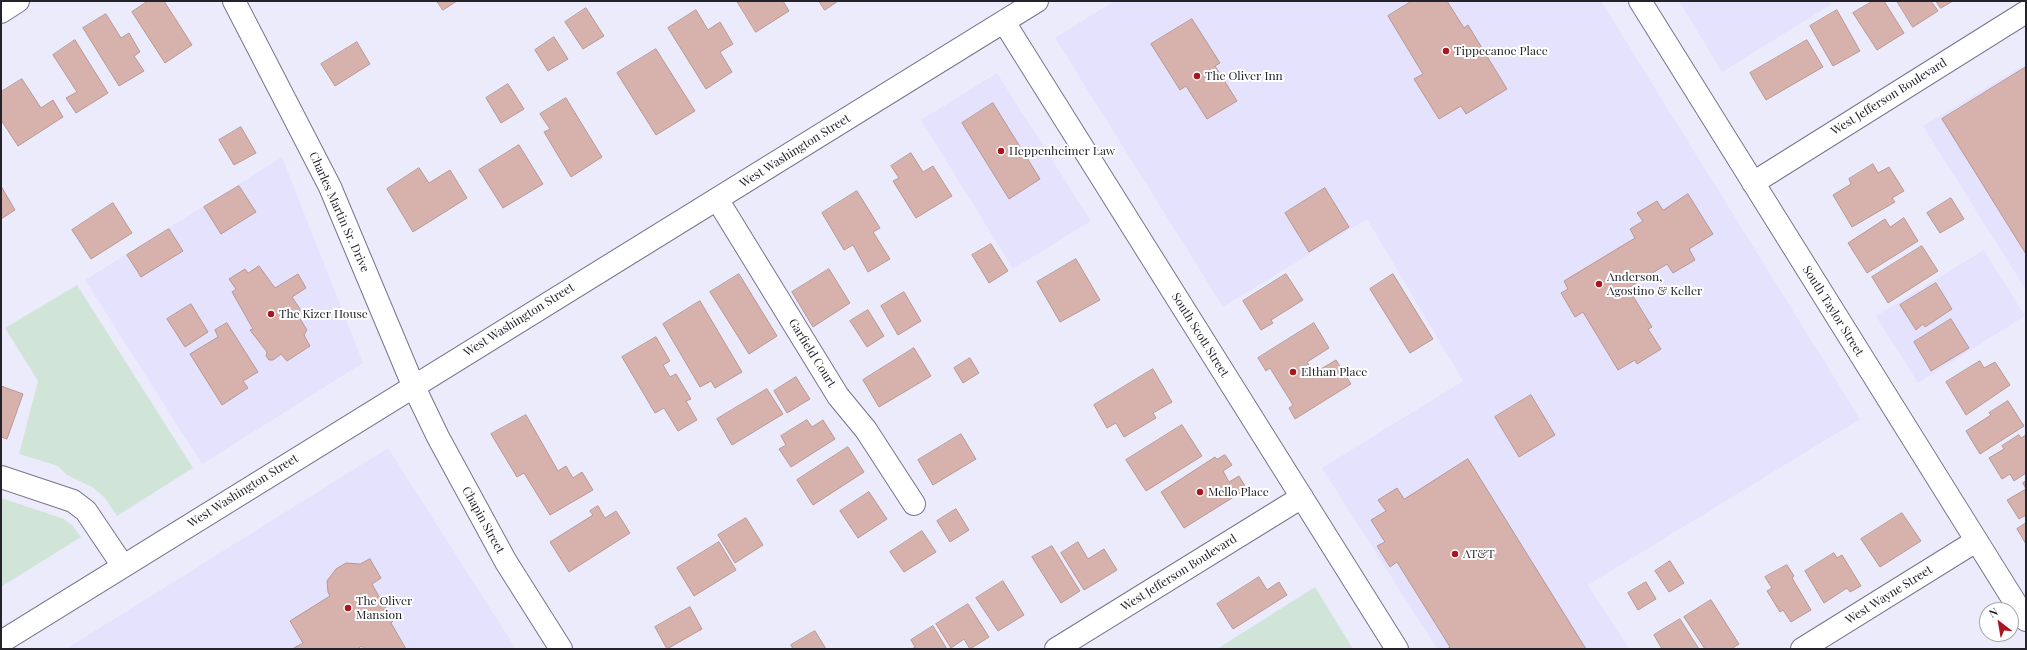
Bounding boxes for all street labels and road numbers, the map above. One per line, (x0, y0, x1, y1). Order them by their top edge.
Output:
street label: West Jefferson Boulevard (1828, 55, 1950, 139)
street label: West Washington Street (737, 111, 853, 191)
street label: Charles Martin Sr. Drive (306, 149, 372, 275)
street label: South Taylor Street (1799, 263, 1867, 359)
street label: West Washington Street (461, 280, 577, 360)
street label: South Scott Street (1168, 290, 1232, 380)
street label: Garfield Court (785, 316, 839, 390)
street label: West Washington Street (185, 451, 301, 531)
street label: Chapin Street (459, 484, 507, 556)
street label: West Jefferson Boulevard (1118, 531, 1240, 615)
street label: West Wayne Street (1843, 563, 1935, 627)

